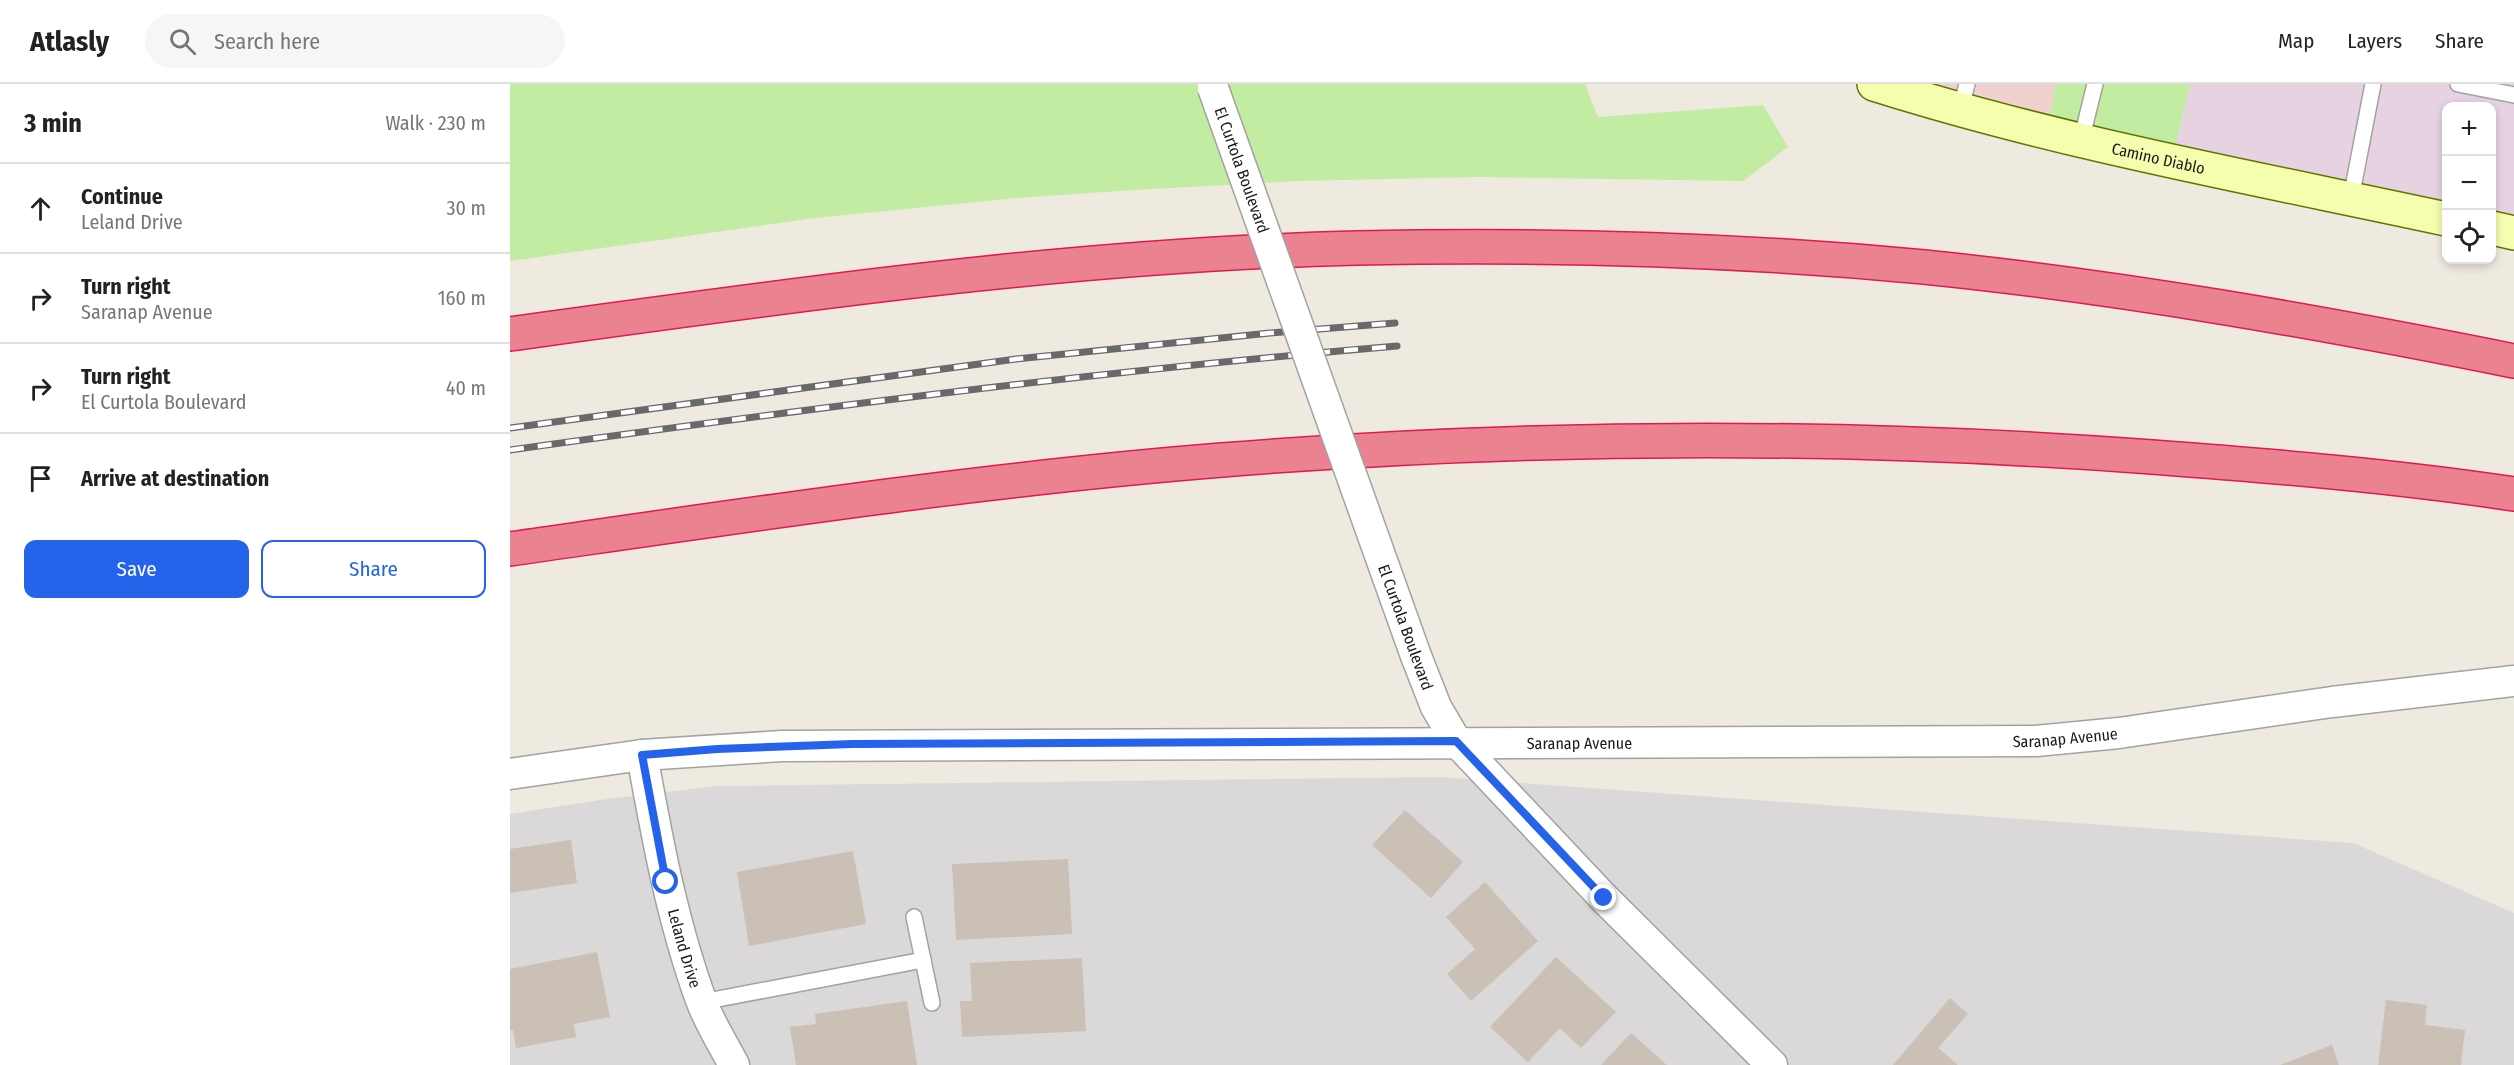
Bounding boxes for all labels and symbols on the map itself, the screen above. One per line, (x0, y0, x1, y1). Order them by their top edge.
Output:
street label: El Curtola Boulevard (1211, 105, 1273, 236)
street label: Camino Diablo (2110, 139, 2207, 178)
street label: El Curtola Boulevard (1374, 562, 1437, 693)
street label: Saranap Avenue (2013, 724, 2119, 751)
street label: Saranap Avenue (1527, 734, 1632, 753)
route start (652, 868, 678, 894)
route end (1590, 884, 1616, 910)
street label: Leland Drive (664, 907, 705, 990)

